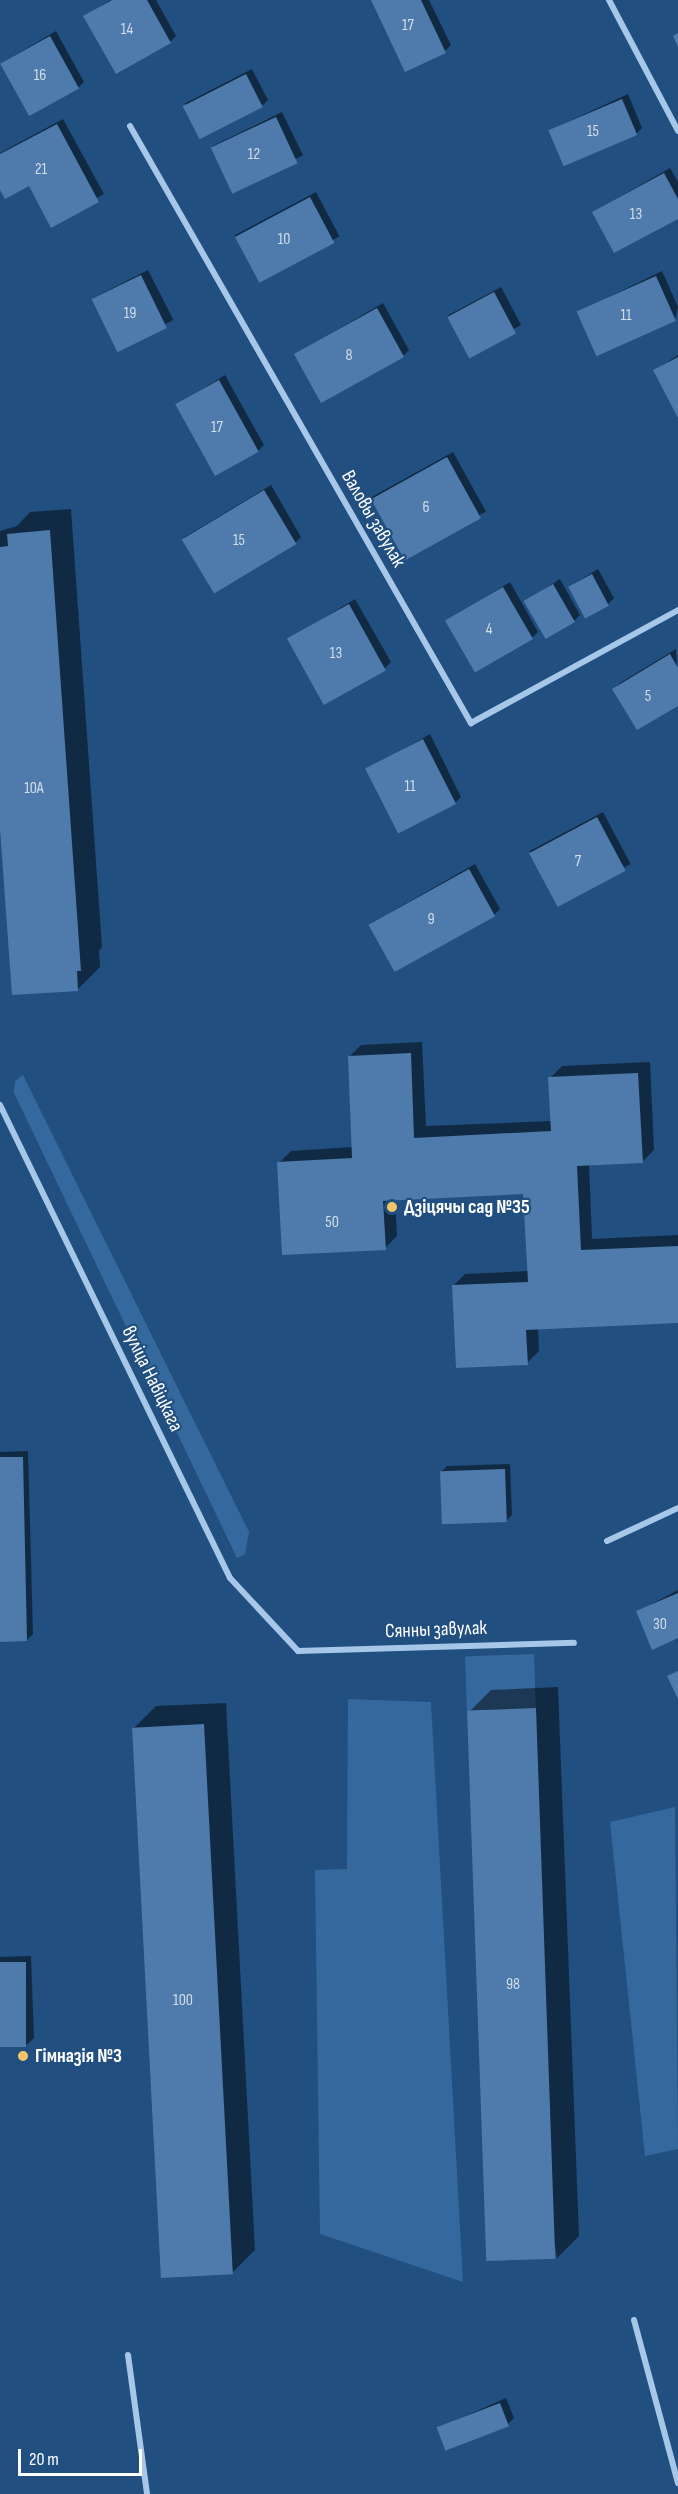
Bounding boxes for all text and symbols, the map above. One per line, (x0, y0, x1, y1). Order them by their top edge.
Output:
house number: 17 (402, 16, 414, 36)
house number: 14 (121, 20, 133, 40)
house number: 16 (34, 66, 46, 86)
house number: 15 (587, 122, 599, 142)
house number: 12 (248, 145, 260, 165)
house number: 21 (35, 160, 47, 180)
house number: 13 (630, 205, 642, 225)
house number: 10 (278, 230, 290, 250)
house number: 19 (124, 304, 136, 324)
house number: 11 (620, 306, 632, 326)
house number: 8 (345, 346, 353, 366)
house number: 17 (211, 418, 223, 438)
street label: Валовы завулак (336, 466, 410, 572)
house number: 6 (422, 498, 430, 518)
house number: 15 (233, 531, 245, 551)
house number: 4 (486, 620, 492, 640)
house number: 13 (330, 644, 342, 664)
house number: 5 (645, 687, 651, 707)
house number: 11 (404, 777, 416, 797)
house number: 10А (24, 779, 44, 799)
house number: 7 (575, 852, 581, 872)
house number: 9 (427, 910, 435, 930)
place label: Дзіцячы сад №35 (404, 1195, 530, 1219)
marker: Дзіцячы сад №35 (385, 1200, 399, 1214)
house number: 50 (325, 1213, 339, 1233)
street label: вуліца Навіцкага (116, 1322, 188, 1436)
house number: 30 (653, 1615, 667, 1635)
street label: Сянны завулак (385, 1616, 487, 1644)
house number: 98 (506, 1975, 520, 1995)
house number: 100 (173, 1991, 193, 2011)
place label: Гімназія №3 (35, 2044, 122, 2068)
marker: Гімназія №3 (16, 2049, 30, 2063)
scale bar (21, 2437, 146, 2475)
text: 20 m (29, 2449, 59, 2470)

